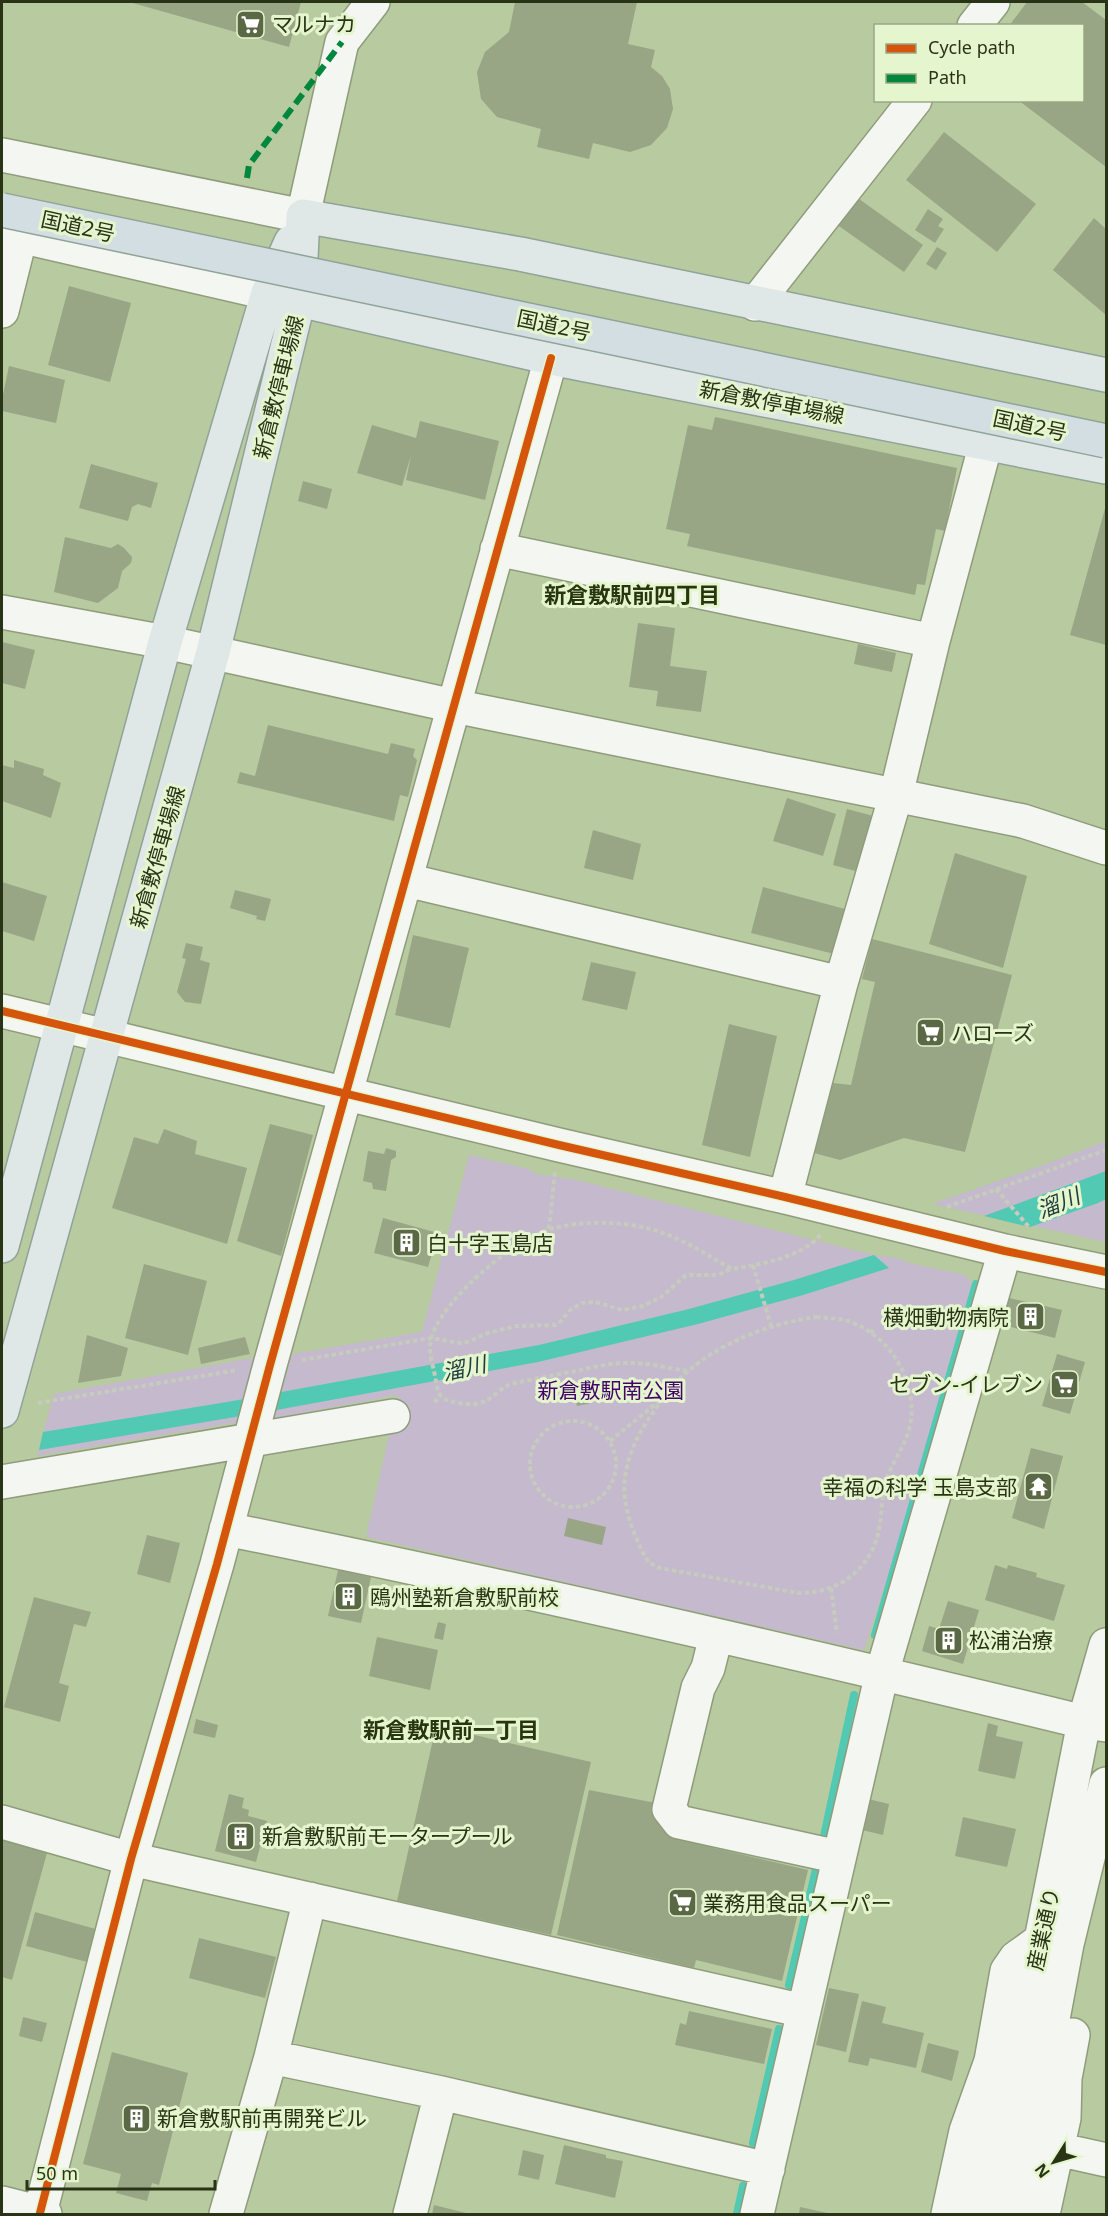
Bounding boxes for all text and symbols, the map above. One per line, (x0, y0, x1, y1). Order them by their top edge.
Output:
supermarket icon: マルナカ (235, 8, 267, 40)
place label: マルナカ (272, 10, 356, 38)
legend (874, 24, 1084, 102)
text: Cycle path (928, 35, 1015, 59)
text: Path (928, 65, 967, 89)
street label: 国道2号 (38, 205, 118, 247)
street label: 国道2号 (514, 304, 594, 346)
street label: 新倉敷停車場線 (247, 312, 309, 462)
street label: 新倉敷停車場線 (697, 374, 847, 430)
street label: 国道2号 (990, 404, 1070, 446)
district label: 新倉敷駅前四丁目 (544, 579, 720, 609)
street label: 新倉敷停車場線 (123, 782, 191, 932)
supermarket icon: ハローズ (914, 1017, 946, 1049)
place label: ハローズ (951, 1019, 1034, 1047)
water label: 溜川 (1032, 1179, 1086, 1224)
building icon: 白十字玉島店 (390, 1227, 422, 1259)
place label: 白十字玉島店 (427, 1229, 553, 1257)
building icon: 横畑動物病院 (1014, 1301, 1046, 1333)
place label: 横畑動物病院 (883, 1303, 1009, 1331)
water label: 溜川 (439, 1347, 491, 1386)
supermarket icon: セブン-イレブン (1048, 1368, 1080, 1400)
place label: セブン-イレブン (889, 1370, 1043, 1398)
park label: 新倉敷駅南公園 (538, 1376, 685, 1404)
temple icon: 幸福の科学 玉島支部 (1022, 1471, 1054, 1503)
place label: 幸福の科学 玉島支部 (823, 1473, 1017, 1501)
building icon: 鴎州塾新倉敷駅前校 (333, 1581, 365, 1613)
place label: 鴎州塾新倉敷駅前校 (370, 1583, 559, 1611)
building icon: 松浦治療 (932, 1624, 964, 1656)
place label: 松浦治療 (969, 1626, 1053, 1654)
district label: 新倉敷駅前一丁目 (363, 1714, 539, 1744)
building icon: 新倉敷駅前モータープール (225, 1820, 257, 1852)
place label: 新倉敷駅前モータープール (262, 1822, 513, 1850)
street label: 産業通り (1021, 1885, 1065, 1973)
supermarket icon: 業務用食品スーパー (666, 1887, 698, 1919)
place label: 業務用食品スーパー (703, 1889, 892, 1917)
building icon: 新倉敷駅前再開発ビル (120, 2102, 152, 2134)
place label: 新倉敷駅前再開発ビル (157, 2104, 367, 2132)
north arrow (1024, 2132, 1084, 2192)
scale bar (27, 2153, 214, 2191)
text: N (1029, 2159, 1055, 2183)
text: 50 m (36, 2161, 78, 2185)

